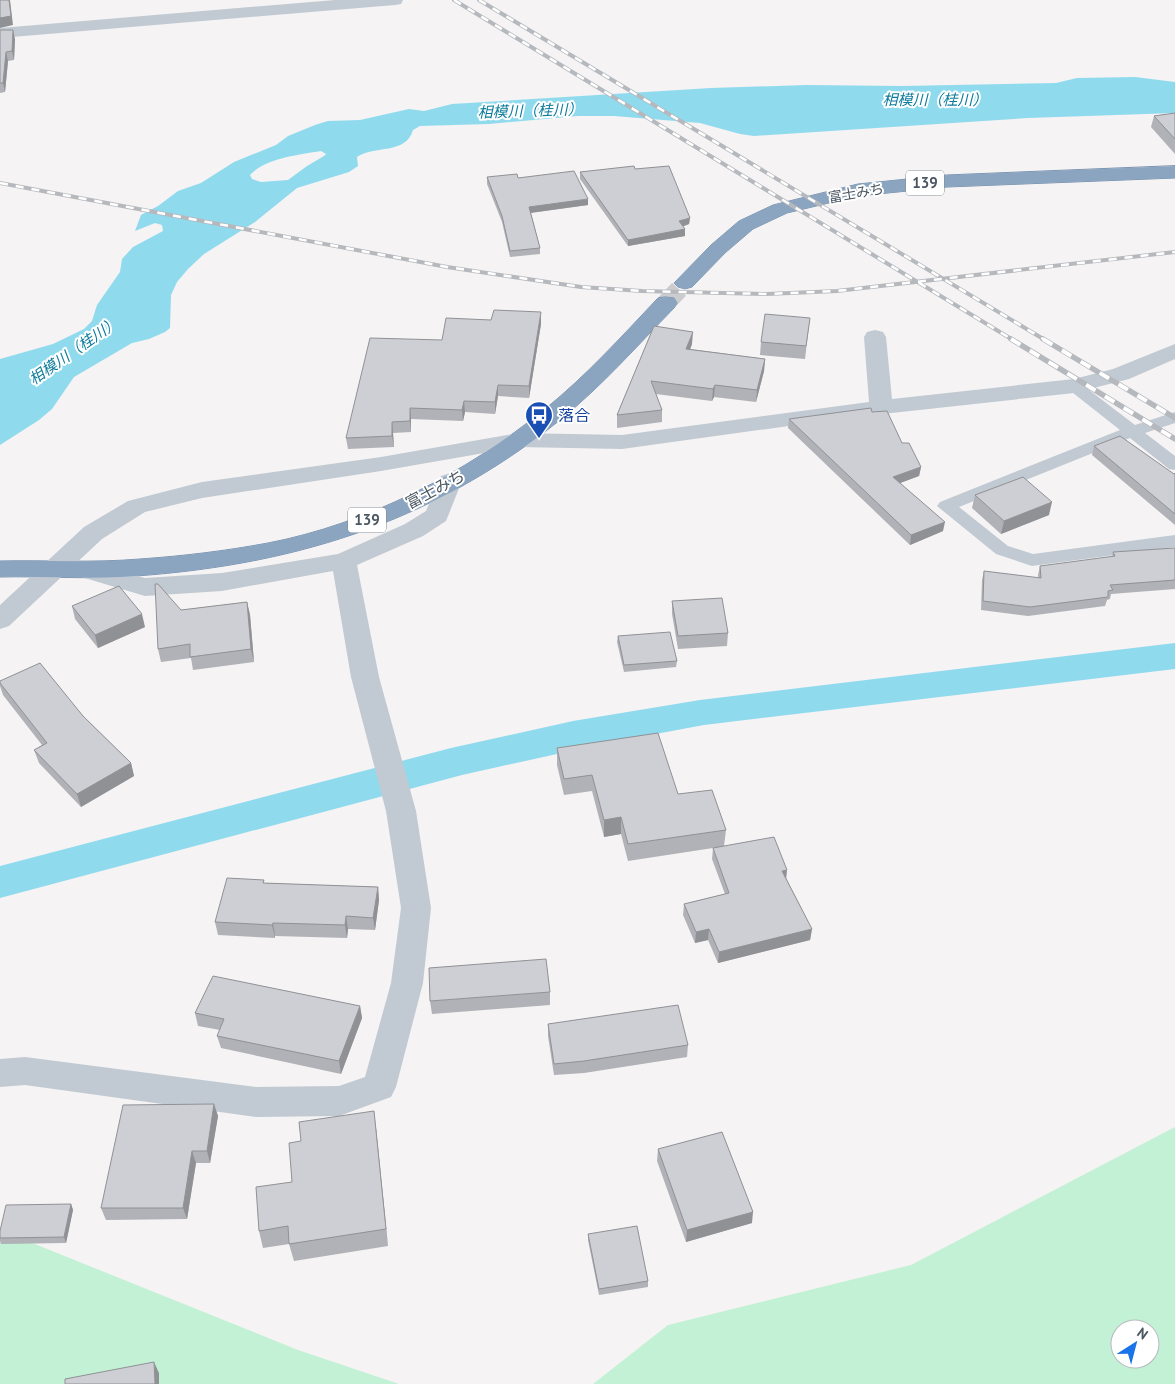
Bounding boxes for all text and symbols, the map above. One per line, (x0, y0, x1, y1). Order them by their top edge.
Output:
water label: 相模川（桂川） (882, 90, 988, 109)
water label: 相模川（桂川） (477, 99, 583, 122)
road number: 139 (906, 170, 944, 196)
street label: 富士みち (827, 179, 885, 207)
water label: 相模川（桂川） (25, 313, 122, 388)
bus stop icon: 落合 (524, 400, 554, 439)
place label: 落合 (558, 405, 590, 425)
street label: 富士みち (402, 465, 468, 513)
road number: 139 (348, 508, 386, 532)
north arrow (1110, 1319, 1160, 1369)
text: N (1134, 1323, 1152, 1343)

